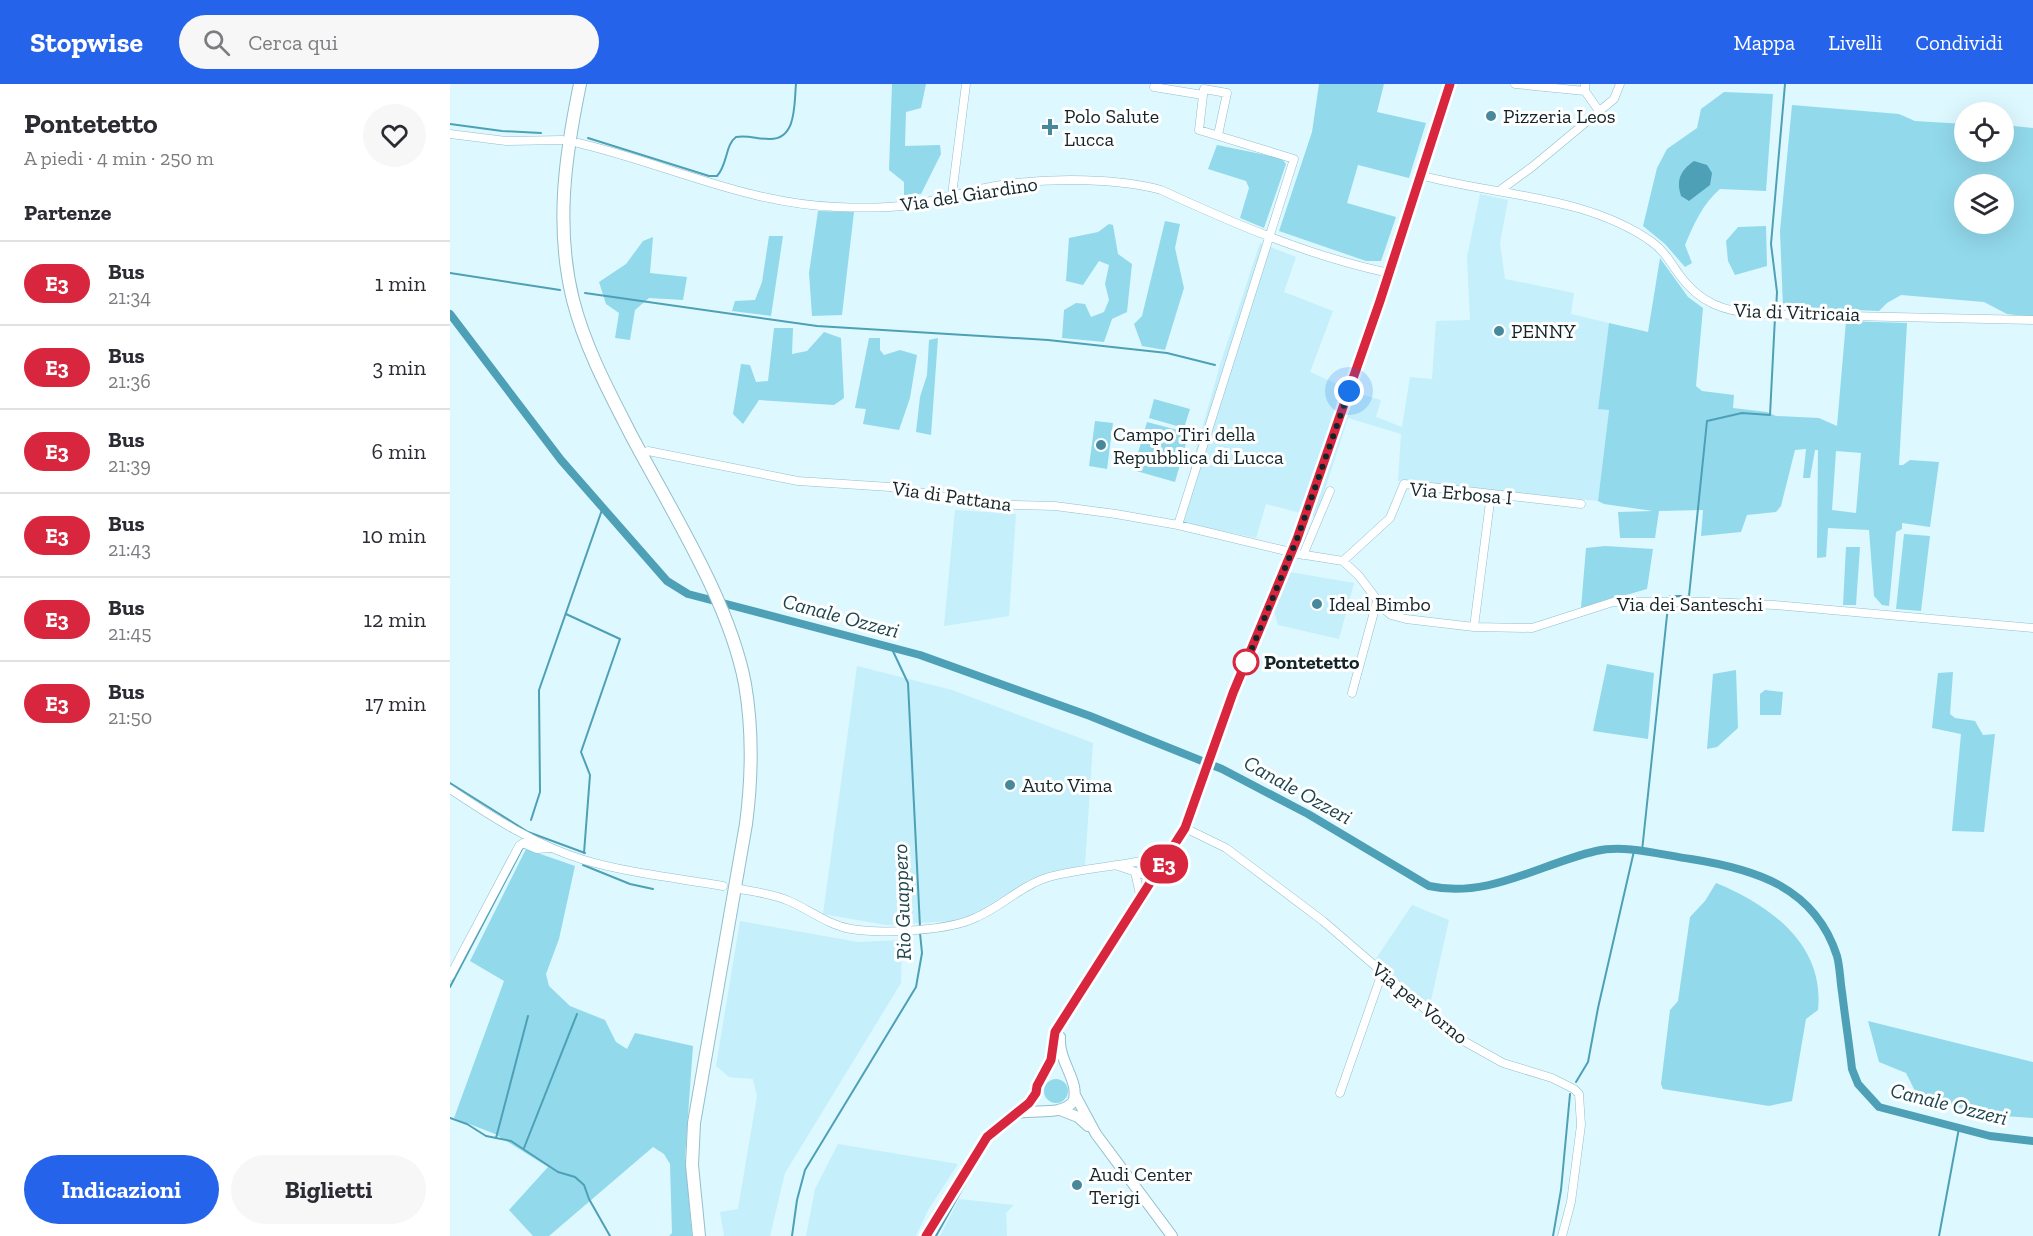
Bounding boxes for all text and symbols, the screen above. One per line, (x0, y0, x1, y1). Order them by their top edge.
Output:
search box (179, 15, 599, 69)
text: Stopwise (30, 26, 143, 59)
icon: search (200, 26, 233, 59)
text: Cerca qui (248, 29, 338, 56)
text: Mappa (1733, 30, 1795, 55)
text: Livelli (1828, 30, 1883, 55)
text: Condividi (1916, 30, 2003, 55)
map controls (1954, 102, 2014, 234)
button: locate (1954, 102, 2014, 162)
button: heart (363, 104, 426, 167)
place label: Polo Salute Lucca (1064, 104, 1159, 151)
place label: Pizzeria Leos (1503, 104, 1616, 128)
text: Pontetetto (24, 107, 158, 140)
marker: Pizzeria Leos (1484, 109, 1498, 123)
marker: Polo Salute Lucca (1041, 118, 1059, 136)
text: A piedi · 4 min · 250 m (24, 146, 214, 170)
street label: Via del Giardino (898, 171, 1039, 217)
button: layers (1954, 174, 2014, 234)
text: Partenze (24, 199, 111, 226)
text: Bus (108, 258, 145, 285)
text: 1 min (375, 270, 426, 297)
text: E3 (45, 271, 69, 296)
text: 21:34 (108, 285, 151, 309)
street label: Via di Vitricaia (1732, 298, 1861, 326)
place label: PENNY (1511, 319, 1577, 343)
marker: PENNY (1492, 324, 1506, 338)
text: Bus (108, 342, 145, 369)
text: 3 min (372, 354, 426, 381)
text: E3 (45, 355, 69, 380)
text: 21:36 (108, 369, 151, 393)
your location (1334, 376, 1364, 406)
place label: Campo Tiri della Repubblica di Lucca (1113, 422, 1284, 469)
text: Bus (108, 426, 145, 453)
text: 6 min (372, 438, 426, 465)
marker: Campo Tiri della Repubblica di Lucca (1094, 438, 1108, 452)
text: E3 (45, 439, 69, 464)
text: 21:39 (108, 453, 151, 477)
street label: Via di Pattana (890, 476, 1013, 516)
street label: Via Erbosa I (1408, 476, 1513, 509)
text: Bus (108, 510, 145, 537)
text: 10 min (362, 522, 426, 549)
text: E3 (45, 523, 69, 548)
text: 21:43 (108, 537, 151, 561)
water label: Canale Ozzeri (780, 588, 902, 643)
place label: Ideal Bimbo (1329, 592, 1431, 616)
street label: Via dei Santeschi (1616, 592, 1764, 616)
text: Bus (108, 594, 145, 621)
marker: Ideal Bimbo (1310, 597, 1324, 611)
text: 12 min (363, 606, 426, 633)
text: E3 (45, 607, 69, 632)
text: 21:45 (108, 621, 152, 645)
marker: Pontetetto (1233, 649, 1259, 675)
place label: Pontetetto (1264, 650, 1360, 674)
text: Bus (108, 678, 145, 705)
text: 17 min (365, 690, 426, 717)
text: E3 (45, 691, 69, 716)
text: 21:50 (108, 705, 152, 729)
water label: Canale Ozzeri (1240, 750, 1357, 830)
place label: Auto Vima (1022, 773, 1113, 797)
marker: Auto Vima (1003, 778, 1017, 792)
water label: Rio Guappero (887, 843, 916, 961)
line badge: E3 (1137, 844, 1191, 884)
text: E3 (1152, 852, 1176, 877)
street label: Via per Vorno (1366, 956, 1473, 1049)
water label: Canale Ozzeri (1888, 1077, 2010, 1130)
button: Indicazioni (24, 1155, 219, 1224)
button: Biglietti (231, 1155, 426, 1224)
place label: Audi Center Terigi (1089, 1162, 1193, 1209)
marker: Audi Center Terigi (1070, 1178, 1084, 1192)

